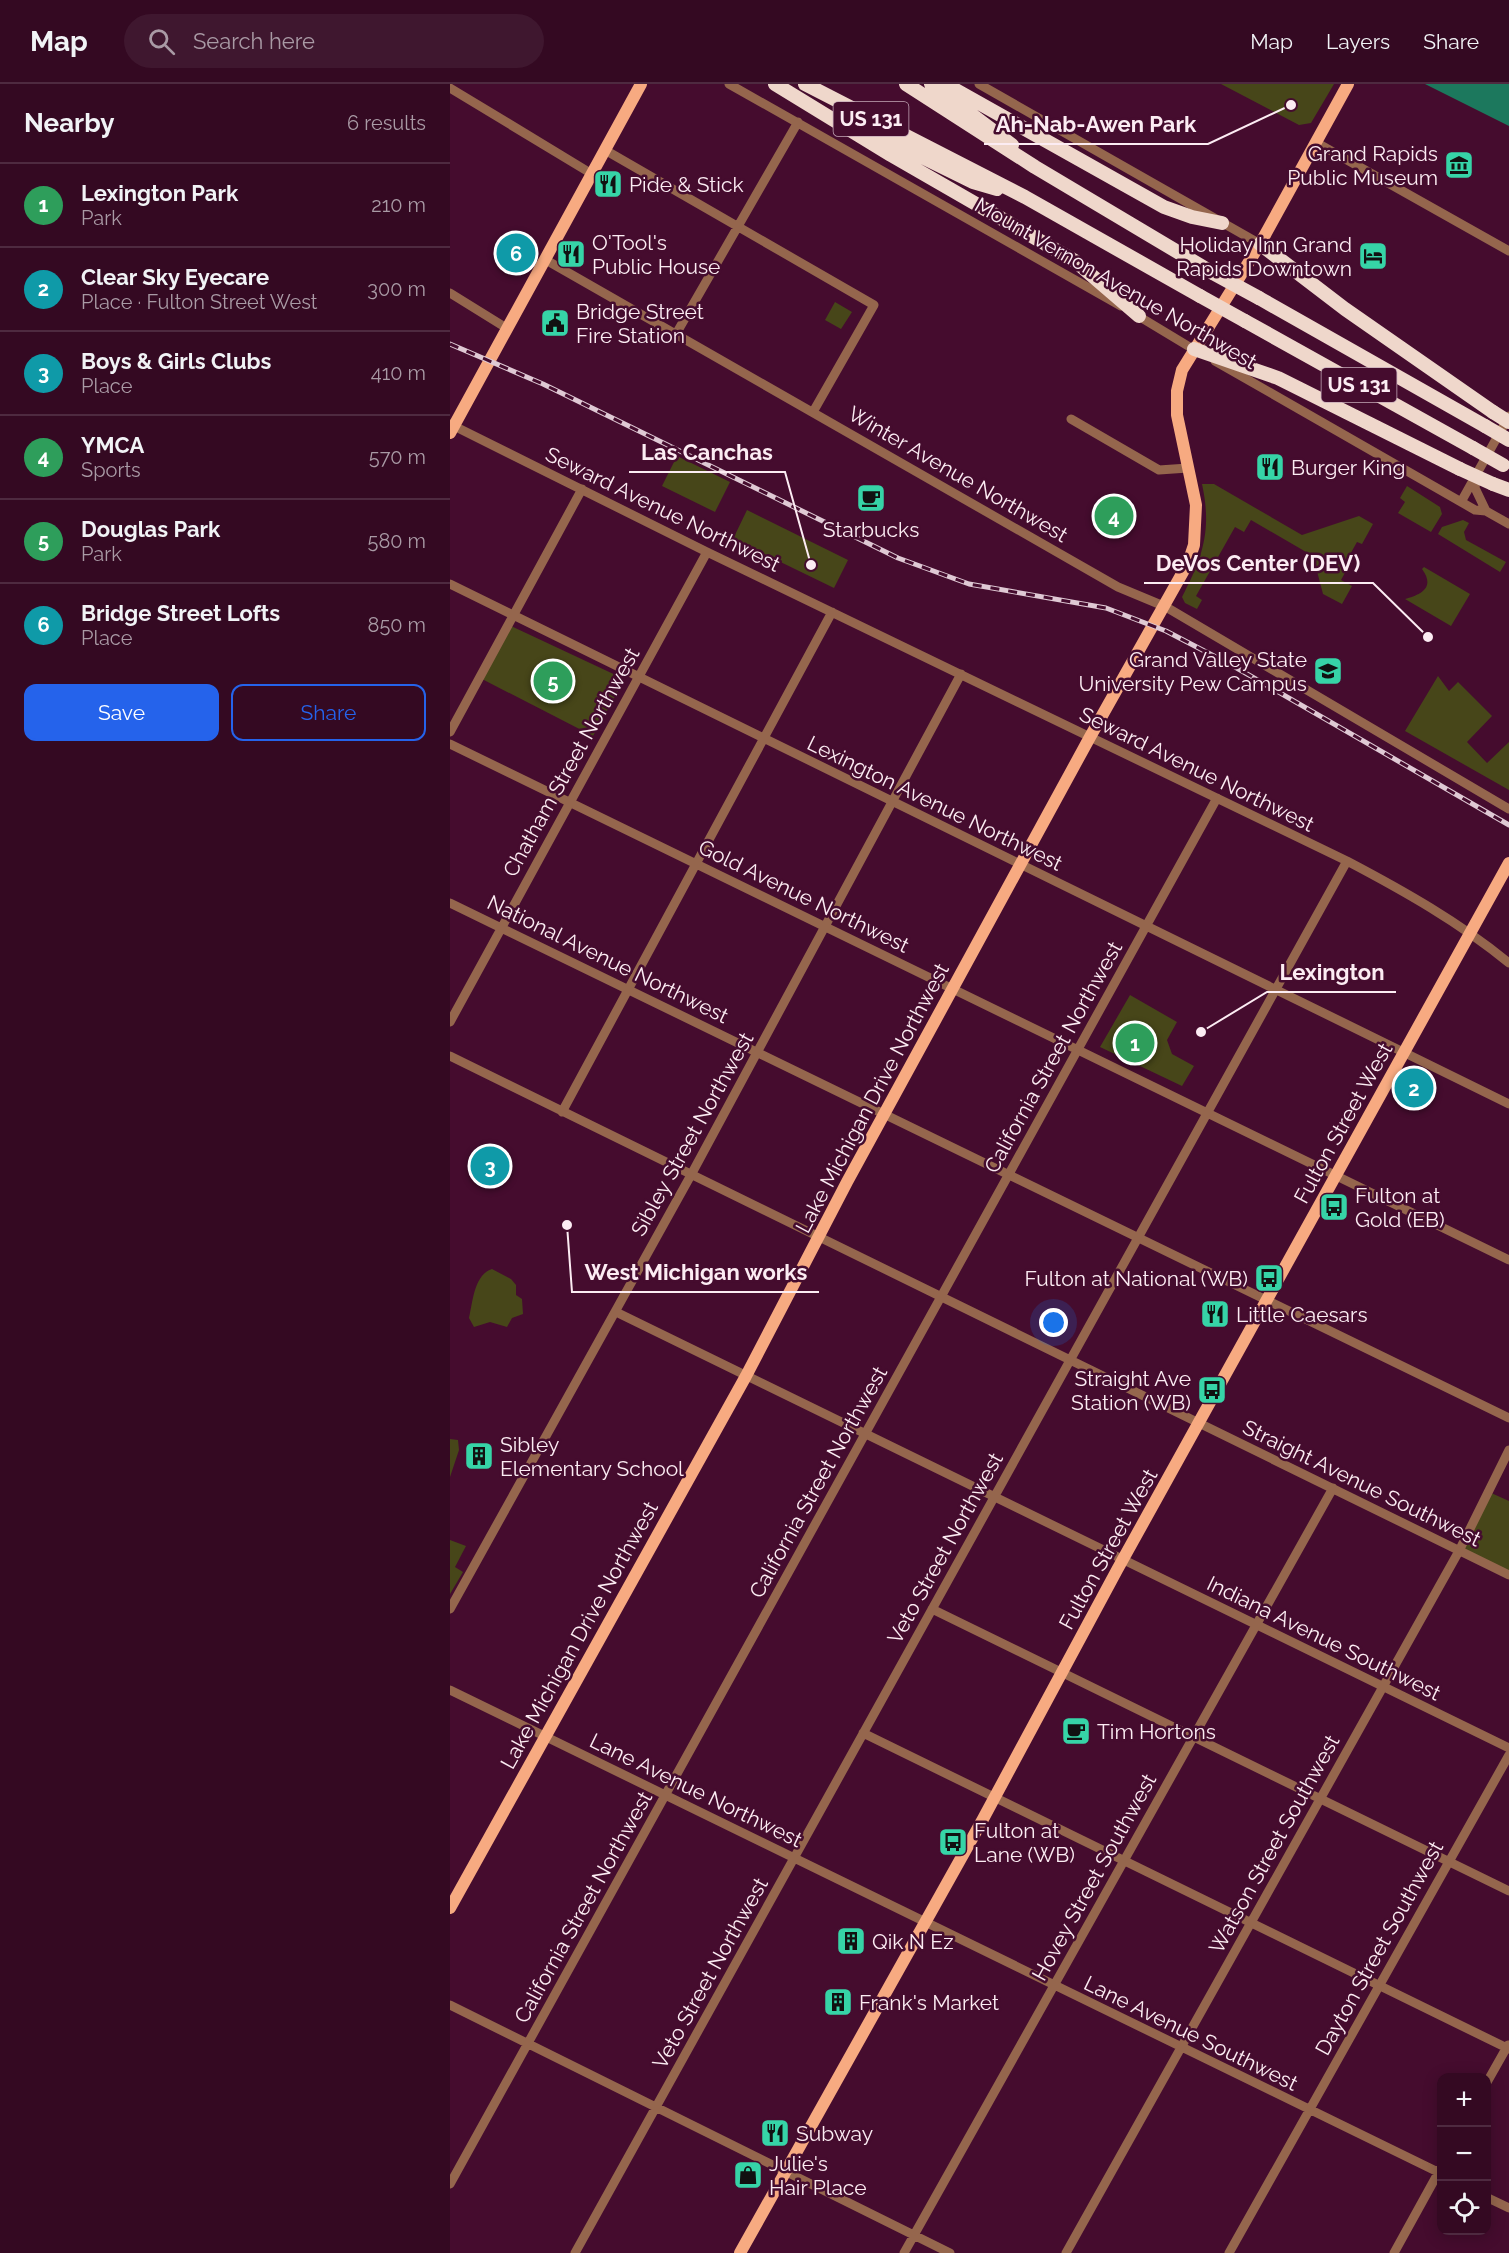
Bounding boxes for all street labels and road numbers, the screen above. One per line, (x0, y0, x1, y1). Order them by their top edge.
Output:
road number: US 131 (834, 102, 908, 136)
street label: Mount Vernon Avenue Northwest (971, 192, 1261, 374)
road number: US 131 (1322, 368, 1396, 402)
street label: Winter Avenue Northwest (844, 401, 1072, 547)
street label: Seward Avenue Northwest (542, 441, 784, 577)
street label: Chatham Street Northwest (498, 643, 644, 881)
street label: Seward Avenue Northwest (1076, 701, 1318, 837)
street label: Lexington Avenue Northwest (803, 730, 1067, 876)
street label: Gold Avenue Northwest (695, 834, 913, 958)
street label: National Avenue Northwest (483, 890, 733, 1028)
street label: California Street Northwest (979, 937, 1127, 1177)
street label: Lake Michigan Drive Northwest (790, 959, 954, 1237)
street label: Sibley Street Northwest (626, 1028, 758, 1240)
street label: Fulton Street West (1288, 1038, 1398, 1208)
street label: California Street Northwest (744, 1362, 892, 1602)
street label: Straight Avenue Southwest (1239, 1414, 1485, 1552)
street label: Veto Street Northwest (882, 1448, 1008, 1648)
street label: Fulton Street West (1053, 1464, 1163, 1634)
street label: Lake Michigan Drive Northwest (495, 1497, 663, 1773)
street label: Indiana Avenue Southwest (1203, 1570, 1445, 1706)
street label: Lane Avenue Northwest (586, 1728, 806, 1852)
street label: Watson Street Southwest (1203, 1730, 1345, 1958)
street label: Hovey Street Southwest (1027, 1769, 1161, 1985)
street label: California Street Northwest (509, 1787, 657, 2027)
street label: Dayton Street Southwest (1310, 1837, 1448, 2059)
street label: Veto Street Northwest (647, 1873, 773, 2073)
street label: Lane Avenue Southwest (1080, 1970, 1302, 2096)

